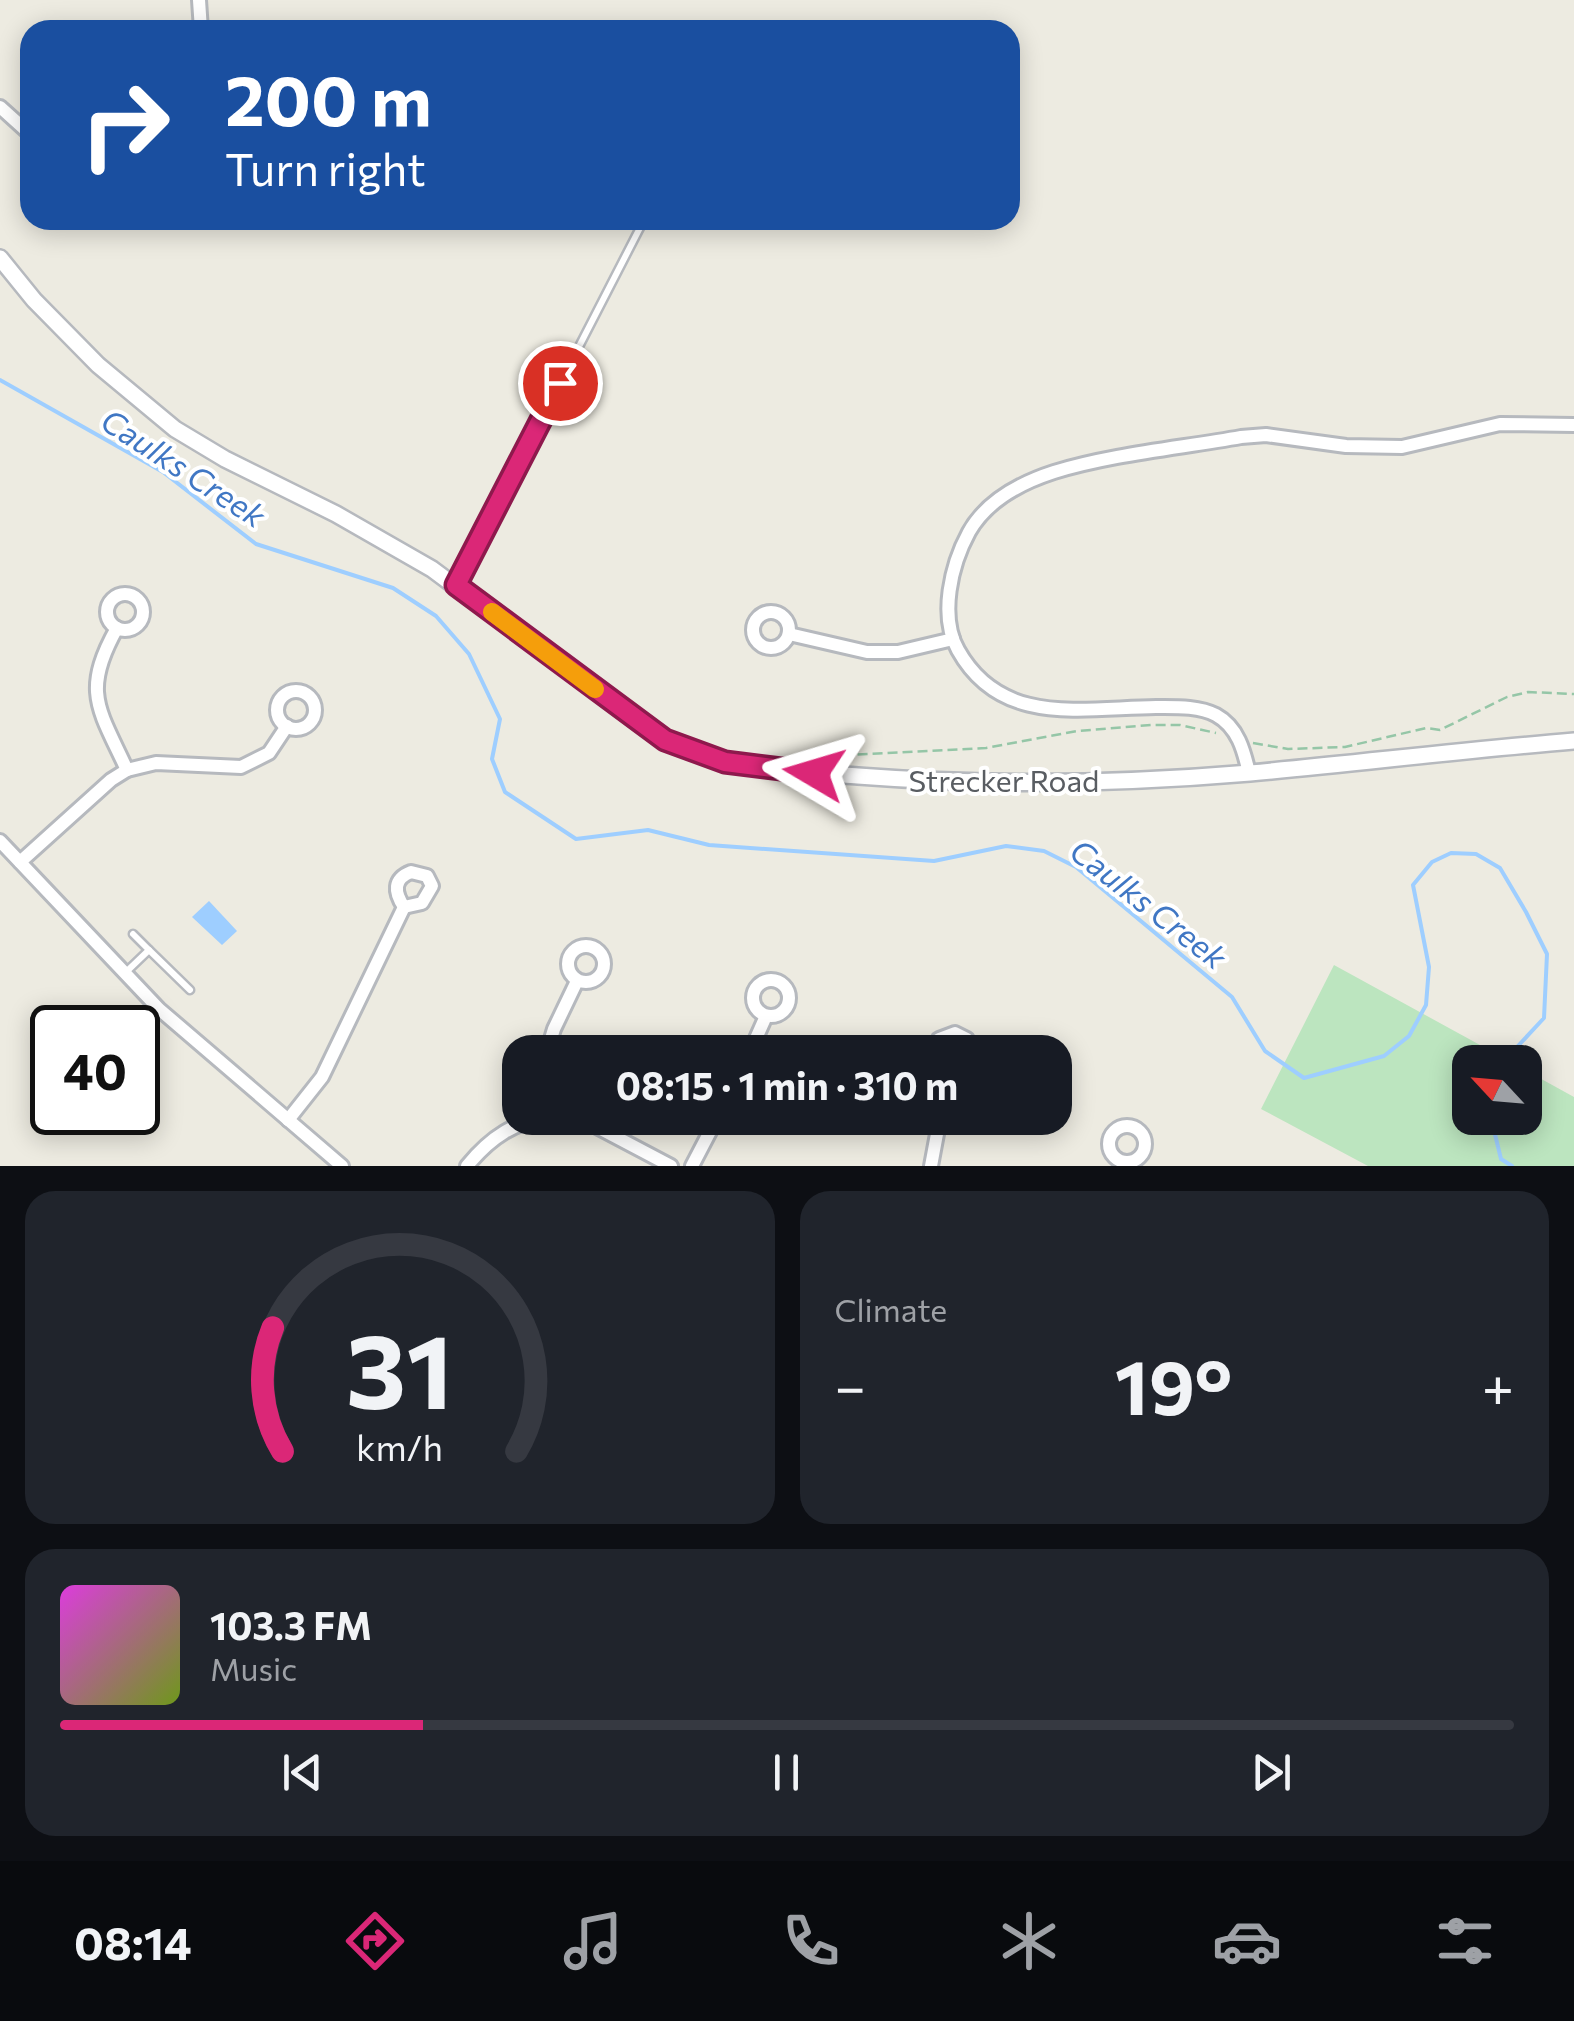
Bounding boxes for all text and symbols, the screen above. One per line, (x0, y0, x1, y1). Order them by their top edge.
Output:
text: 200 m (225, 55, 432, 140)
icon: right (60, 60, 190, 190)
text: Turn right (225, 140, 426, 195)
pin (518, 341, 603, 426)
icon: arrive (533, 356, 588, 411)
water label: Caulks Creek (94, 399, 274, 535)
position arrow (762, 721, 866, 825)
street label: Strecker Road (909, 761, 1099, 798)
water label: Caulks Creek (1063, 829, 1236, 977)
speed limit sign: 40 (30, 1005, 160, 1135)
north arrow (1452, 1045, 1542, 1135)
map controls (1452, 1045, 1542, 1135)
text: 08:15 · 1 min · 310 m (616, 1061, 958, 1108)
text: Climate (835, 1289, 947, 1329)
text: 31 (346, 1303, 454, 1430)
text: 19° (1115, 1339, 1233, 1430)
text: − (835, 1351, 866, 1418)
text: + (1482, 1351, 1514, 1418)
text: km/h (356, 1425, 443, 1468)
text: 103.3 FM (210, 1601, 372, 1648)
text: Music (210, 1648, 297, 1688)
icon: previous (275, 1745, 330, 1800)
icon: pause (759, 1745, 814, 1800)
icon: next (1244, 1745, 1299, 1800)
icon: directions (340, 1906, 410, 1976)
icon: music (558, 1906, 628, 1976)
icon: phone (776, 1906, 846, 1976)
icon: climate (994, 1906, 1064, 1976)
icon: car (1212, 1906, 1282, 1976)
icon: filters (1430, 1906, 1500, 1976)
text: 08:14 (74, 1914, 192, 1969)

